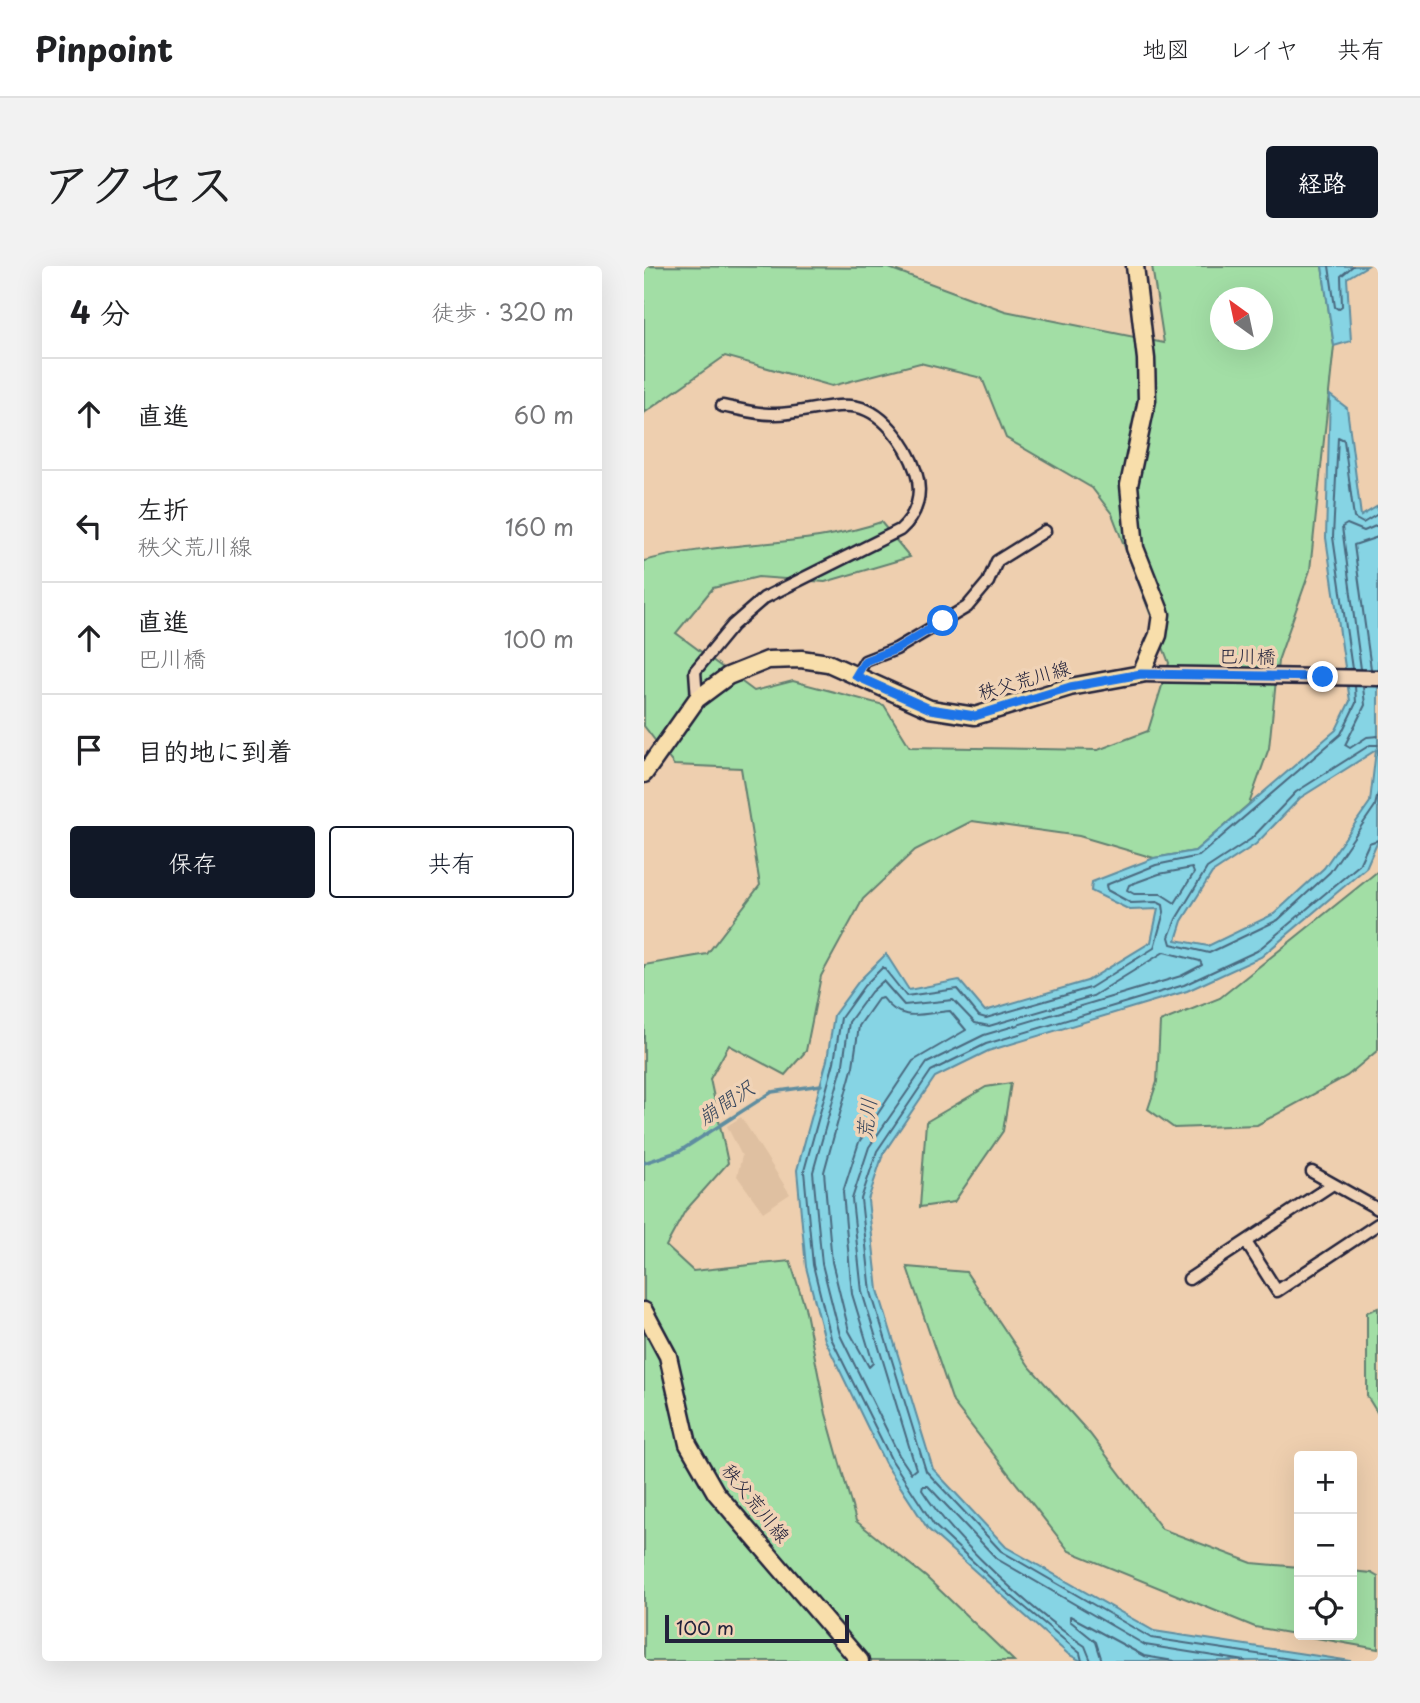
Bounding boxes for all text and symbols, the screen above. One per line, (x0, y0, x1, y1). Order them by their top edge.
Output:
text: Pinpoint (35, 23, 173, 73)
text: 地図 (1142, 30, 1190, 66)
text: レイヤ (1228, 30, 1299, 66)
text: 共有 (1337, 30, 1385, 66)
text: アクセス (42, 145, 235, 219)
button: 経路 (1266, 146, 1378, 218)
north arrow (1210, 287, 1273, 350)
text: 4 分 (70, 289, 130, 334)
text: 徒歩 · 320 m (431, 294, 574, 329)
icon: ahead (70, 395, 108, 433)
text: 直進 (137, 395, 189, 434)
text: 60 m (514, 397, 574, 432)
text: 左折 (137, 489, 189, 528)
icon: left (70, 507, 108, 545)
text: 160 m (505, 509, 574, 544)
text: 秩父荒川線 (137, 528, 252, 563)
text: 直進 (137, 601, 189, 640)
route start (927, 605, 958, 636)
icon: ahead (70, 619, 108, 657)
text: 100 m (504, 621, 574, 656)
text: 巴川橋 (137, 640, 206, 675)
street label: 巴川橋 (1218, 641, 1276, 669)
street label: 秩父荒川線 (974, 652, 1073, 706)
route end (1307, 661, 1338, 692)
icon: arrive (70, 731, 108, 769)
text: 目的地に到着 (137, 731, 293, 770)
button: 保存 (70, 826, 315, 898)
button: 共有 (329, 826, 574, 898)
water label: 崩間沢 (690, 1070, 761, 1132)
water label: 荒川 (847, 1096, 883, 1142)
map controls (1294, 1451, 1357, 1640)
button: + (1294, 1451, 1357, 1514)
street label: 秩父荒川線 (716, 1457, 798, 1548)
button: − (1294, 1514, 1357, 1577)
button: locate (1294, 1577, 1357, 1640)
scale bar (665, 1612, 849, 1644)
text: 100 m (676, 1613, 734, 1641)

